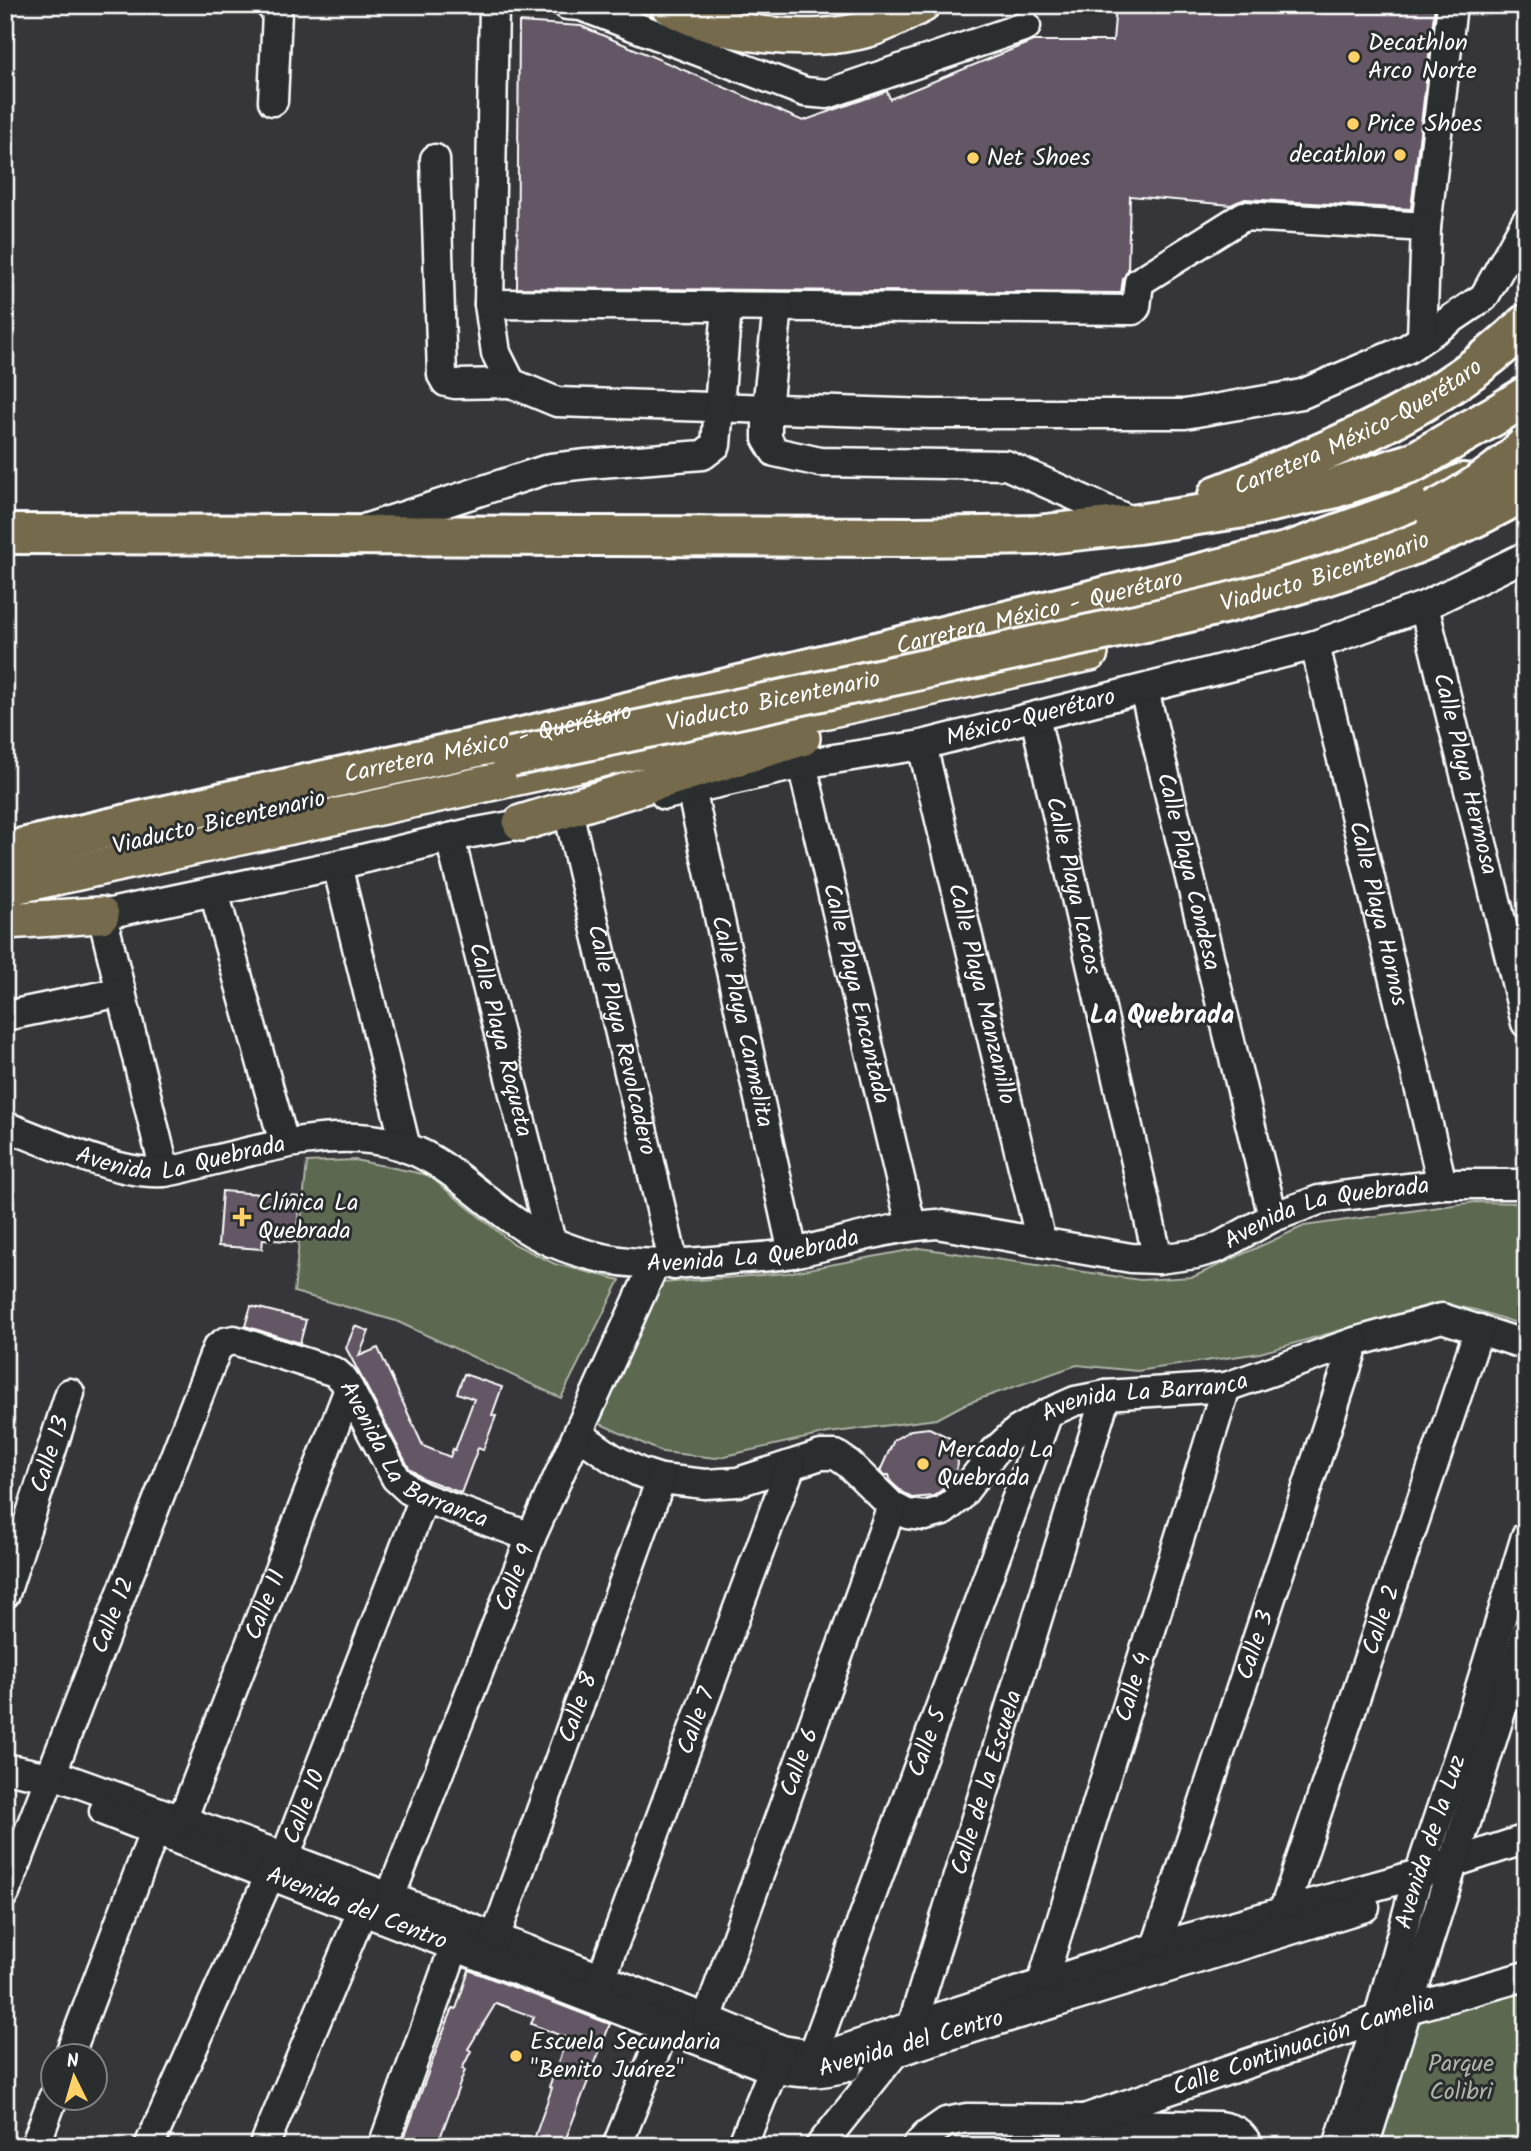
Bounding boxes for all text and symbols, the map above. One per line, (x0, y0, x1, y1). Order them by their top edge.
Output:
place label: Decathlon Arco Norte (1368, 24, 1477, 91)
marker: Decathlon Arco Norte (1346, 49, 1362, 65)
place label: Price Shoes (1367, 105, 1482, 144)
marker: Price Shoes (1345, 116, 1361, 132)
place label: decathlon (1290, 136, 1386, 175)
place label: Net Shoes (987, 139, 1090, 178)
marker: decathlon (1392, 147, 1408, 163)
marker: Net Shoes (965, 150, 981, 166)
street label: Carretera México-Querétaro (1228, 348, 1491, 506)
street label: Viaducto Bicentenario (1216, 521, 1436, 623)
street label: Carretera México - Querétaro (892, 559, 1187, 666)
street label: Viaducto Bicentenario (663, 660, 884, 743)
street label: Calle Playa Hermosa (1422, 669, 1509, 879)
street label: México-Querétaro (942, 677, 1120, 758)
street label: Carretera México - Querétaro (340, 692, 636, 795)
street label: Calle Playa Condesa (1145, 769, 1231, 975)
street label: Viaducto Bicentenario (109, 779, 330, 866)
street label: Calle Playa Icacos (1034, 793, 1112, 978)
street label: Calle Playa Hornos (1338, 817, 1419, 1010)
street label: Calle Playa Encantada (811, 879, 901, 1108)
street label: Calle Playa Manzanillo (936, 879, 1027, 1109)
street label: Calle Playa Carmelita (700, 912, 784, 1131)
street label: Calle Playa Revolcadero (576, 921, 667, 1159)
street label: Calle Playa Roqueta (457, 938, 544, 1141)
district label: La Quebrada (1090, 995, 1234, 1037)
street label: Avenida La Quebrada (70, 1125, 289, 1192)
street label: Avenida La Quebrada (1217, 1166, 1431, 1260)
place label: Clínica La Quebrada (258, 1184, 358, 1251)
marker: Clínica La Quebrada (232, 1207, 252, 1227)
street label: Avenida La Quebrada (647, 1218, 863, 1283)
street label: Avenida La Barranca (1035, 1361, 1254, 1433)
street label: Avenida La Barranca (329, 1374, 494, 1539)
street label: Calle 13 (20, 1410, 81, 1498)
place label: Mercado La Quebrada (937, 1431, 1053, 1498)
marker: Mercado La Quebrada (915, 1456, 931, 1472)
street label: Calle 9 (484, 1538, 546, 1617)
street label: Calle 11 (234, 1564, 297, 1646)
street label: Calle 12 (80, 1571, 146, 1659)
street label: Calle 2 (1351, 1580, 1411, 1660)
street label: Calle 3 (1226, 1605, 1285, 1685)
street label: Calle 4 (1104, 1647, 1162, 1727)
street label: Calle 8 (548, 1666, 609, 1748)
street label: Calle 7 (666, 1681, 727, 1760)
street label: Calle de la Escuela (940, 1685, 1034, 1880)
street label: Calle 5 (897, 1701, 959, 1782)
street label: Calle 6 (769, 1722, 830, 1802)
street label: Avenida de la Luz (1384, 1750, 1477, 1933)
street label: Calle 10 (272, 1764, 337, 1850)
street label: Avenida del Centro (261, 1856, 453, 1961)
street label: Calle Continuación Camelia (1167, 1983, 1439, 2107)
street label: Avenida del Centro (814, 1999, 1008, 2089)
place label: Escuela Secundaria "Benito Juárez" (530, 2023, 721, 2090)
north arrow (38, 2042, 108, 2112)
park label: Parque Colibri (1428, 2045, 1494, 2112)
text: N (65, 2047, 80, 2078)
marker: Escuela Secundaria "Benito Juárez" (508, 2048, 524, 2064)

